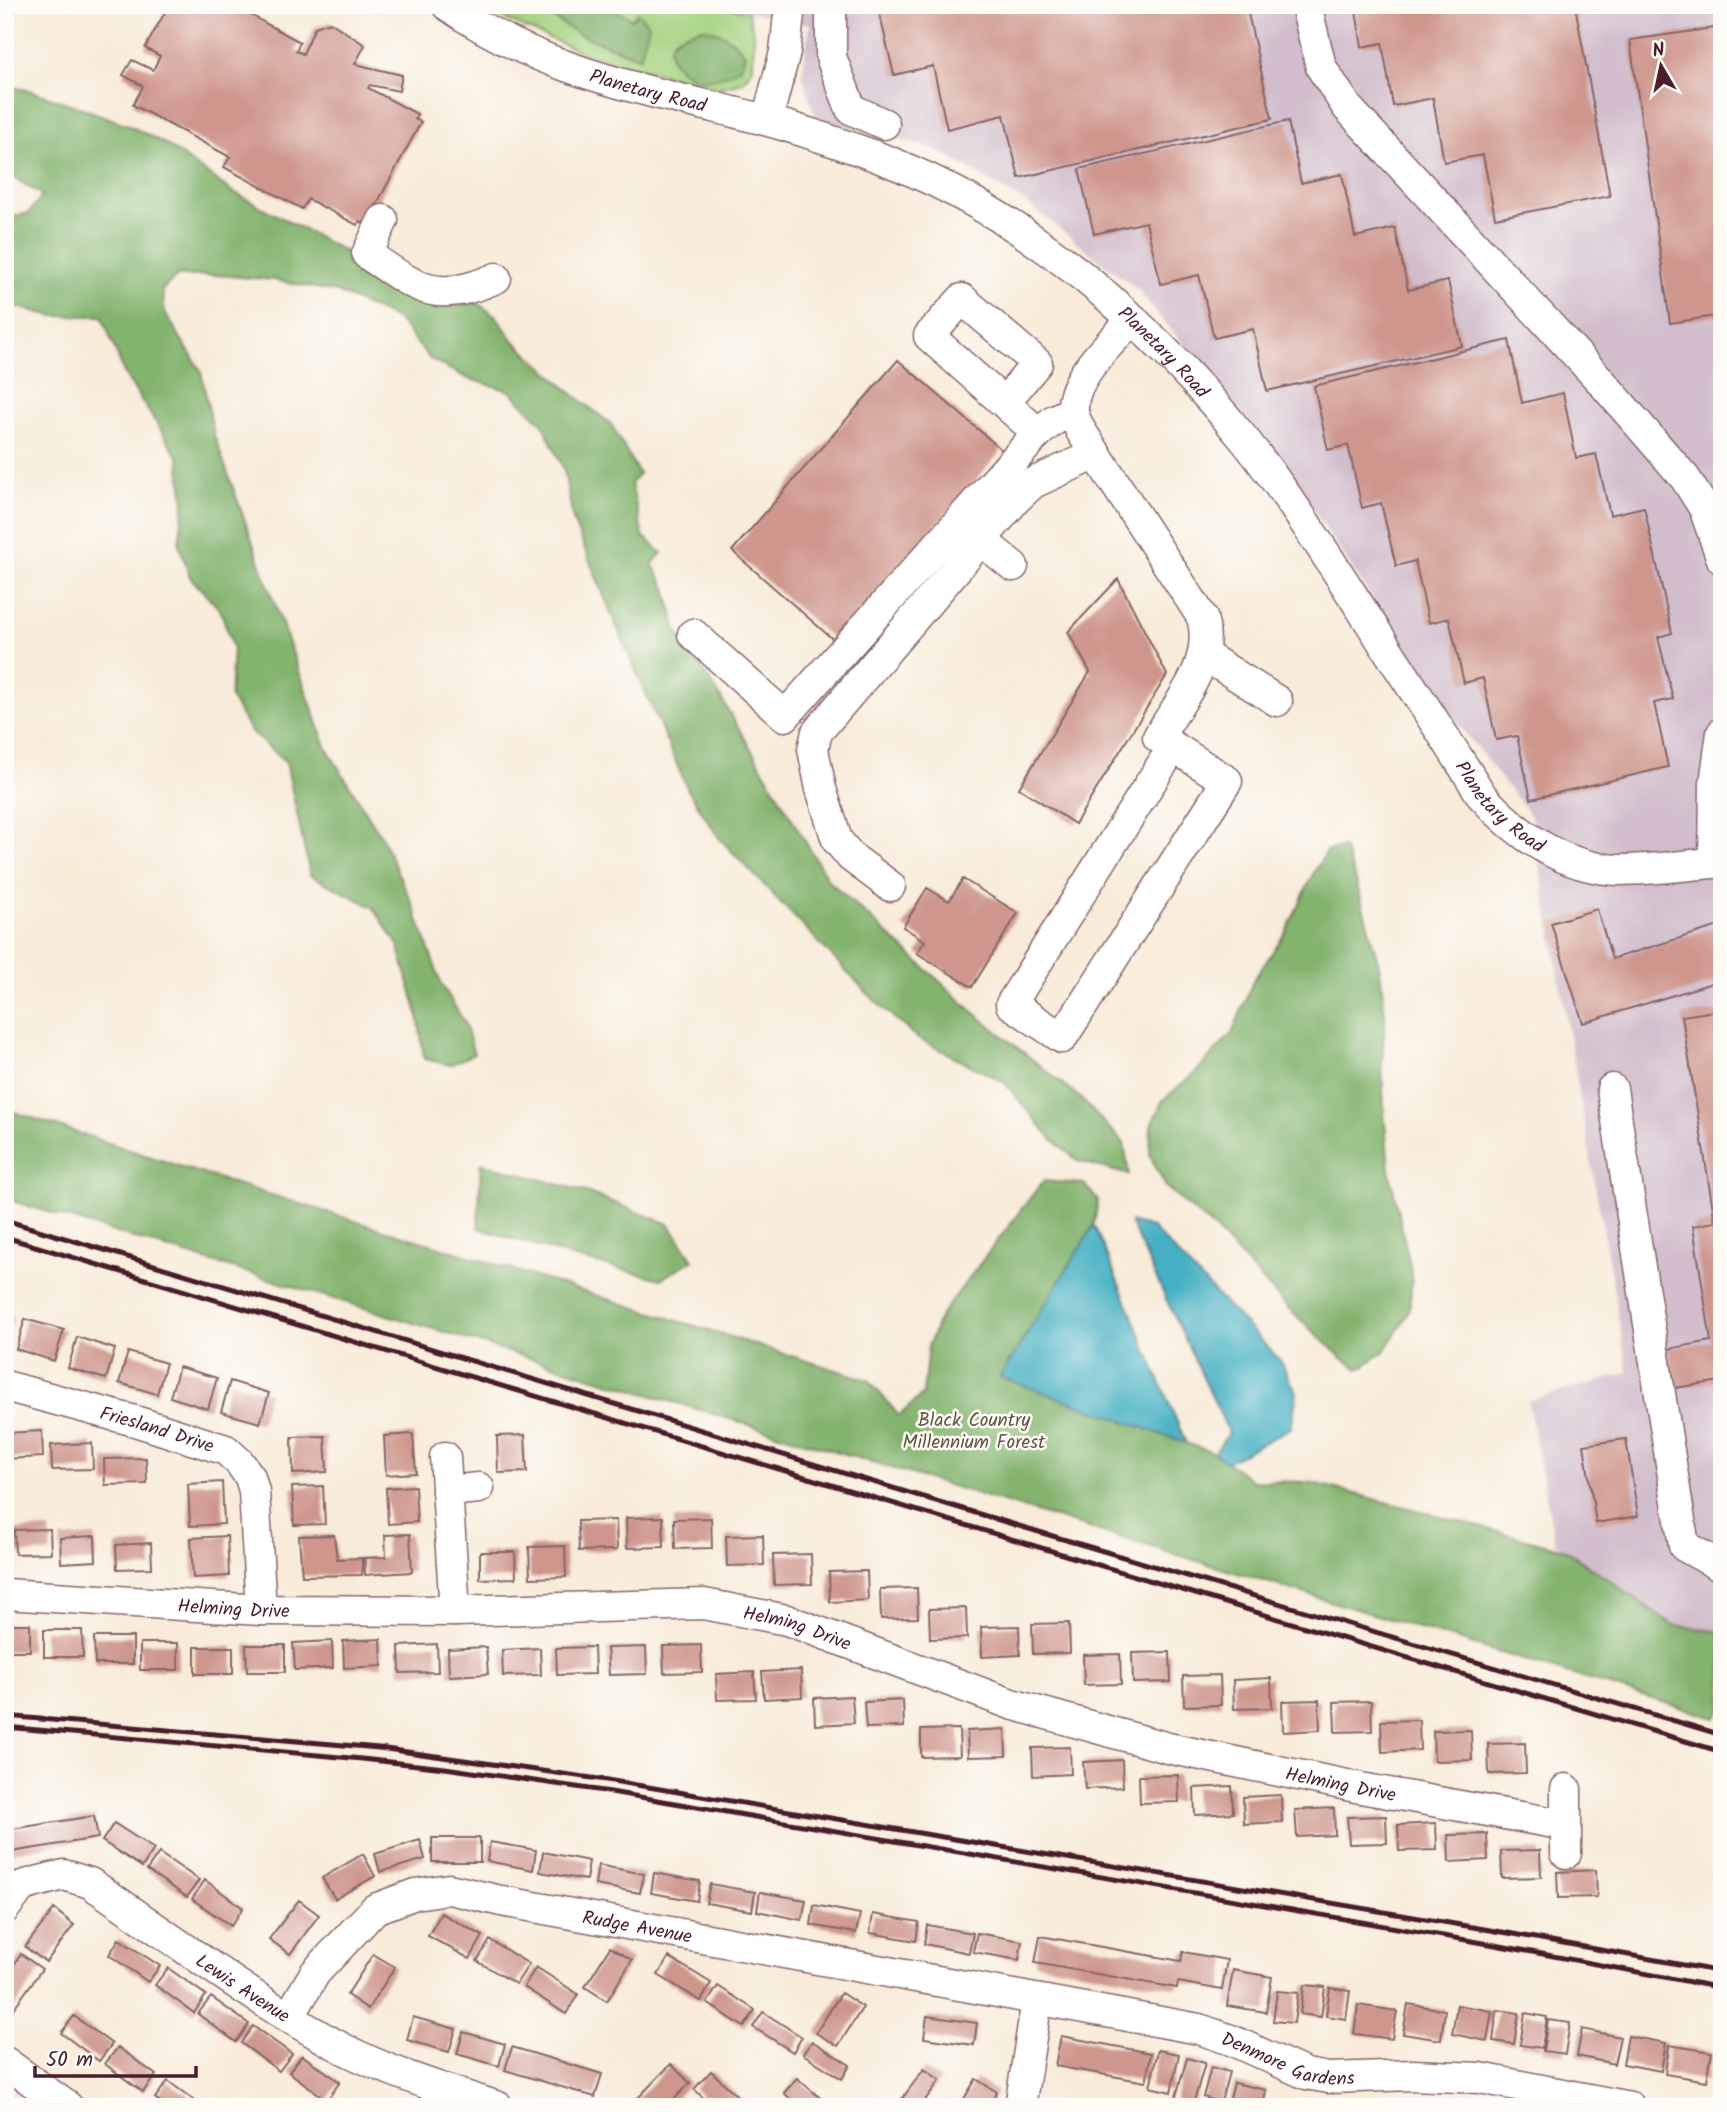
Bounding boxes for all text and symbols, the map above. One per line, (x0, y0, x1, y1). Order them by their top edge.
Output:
north arrow (1626, 32, 1696, 102)
text: N (1650, 35, 1667, 67)
street label: Planetary Road (585, 62, 710, 122)
street label: Planetary Road (1110, 300, 1216, 406)
street label: Planetary Road (1446, 755, 1550, 862)
street label: Friesland Drive (96, 1399, 218, 1462)
park label: Black Country Millennium Forest (903, 1406, 1046, 1458)
street label: Helming Drive (177, 1592, 290, 1627)
street label: Helming Drive (740, 1599, 856, 1660)
street label: Helming Drive (1283, 1760, 1399, 1811)
street label: Rudge Avenue (580, 1903, 695, 1953)
street label: Lewis Avenue (189, 1947, 296, 2032)
street label: Denmore Gardens (1217, 2025, 1355, 2095)
scale bar (35, 2035, 196, 2079)
text: 50 m (46, 2044, 93, 2077)

